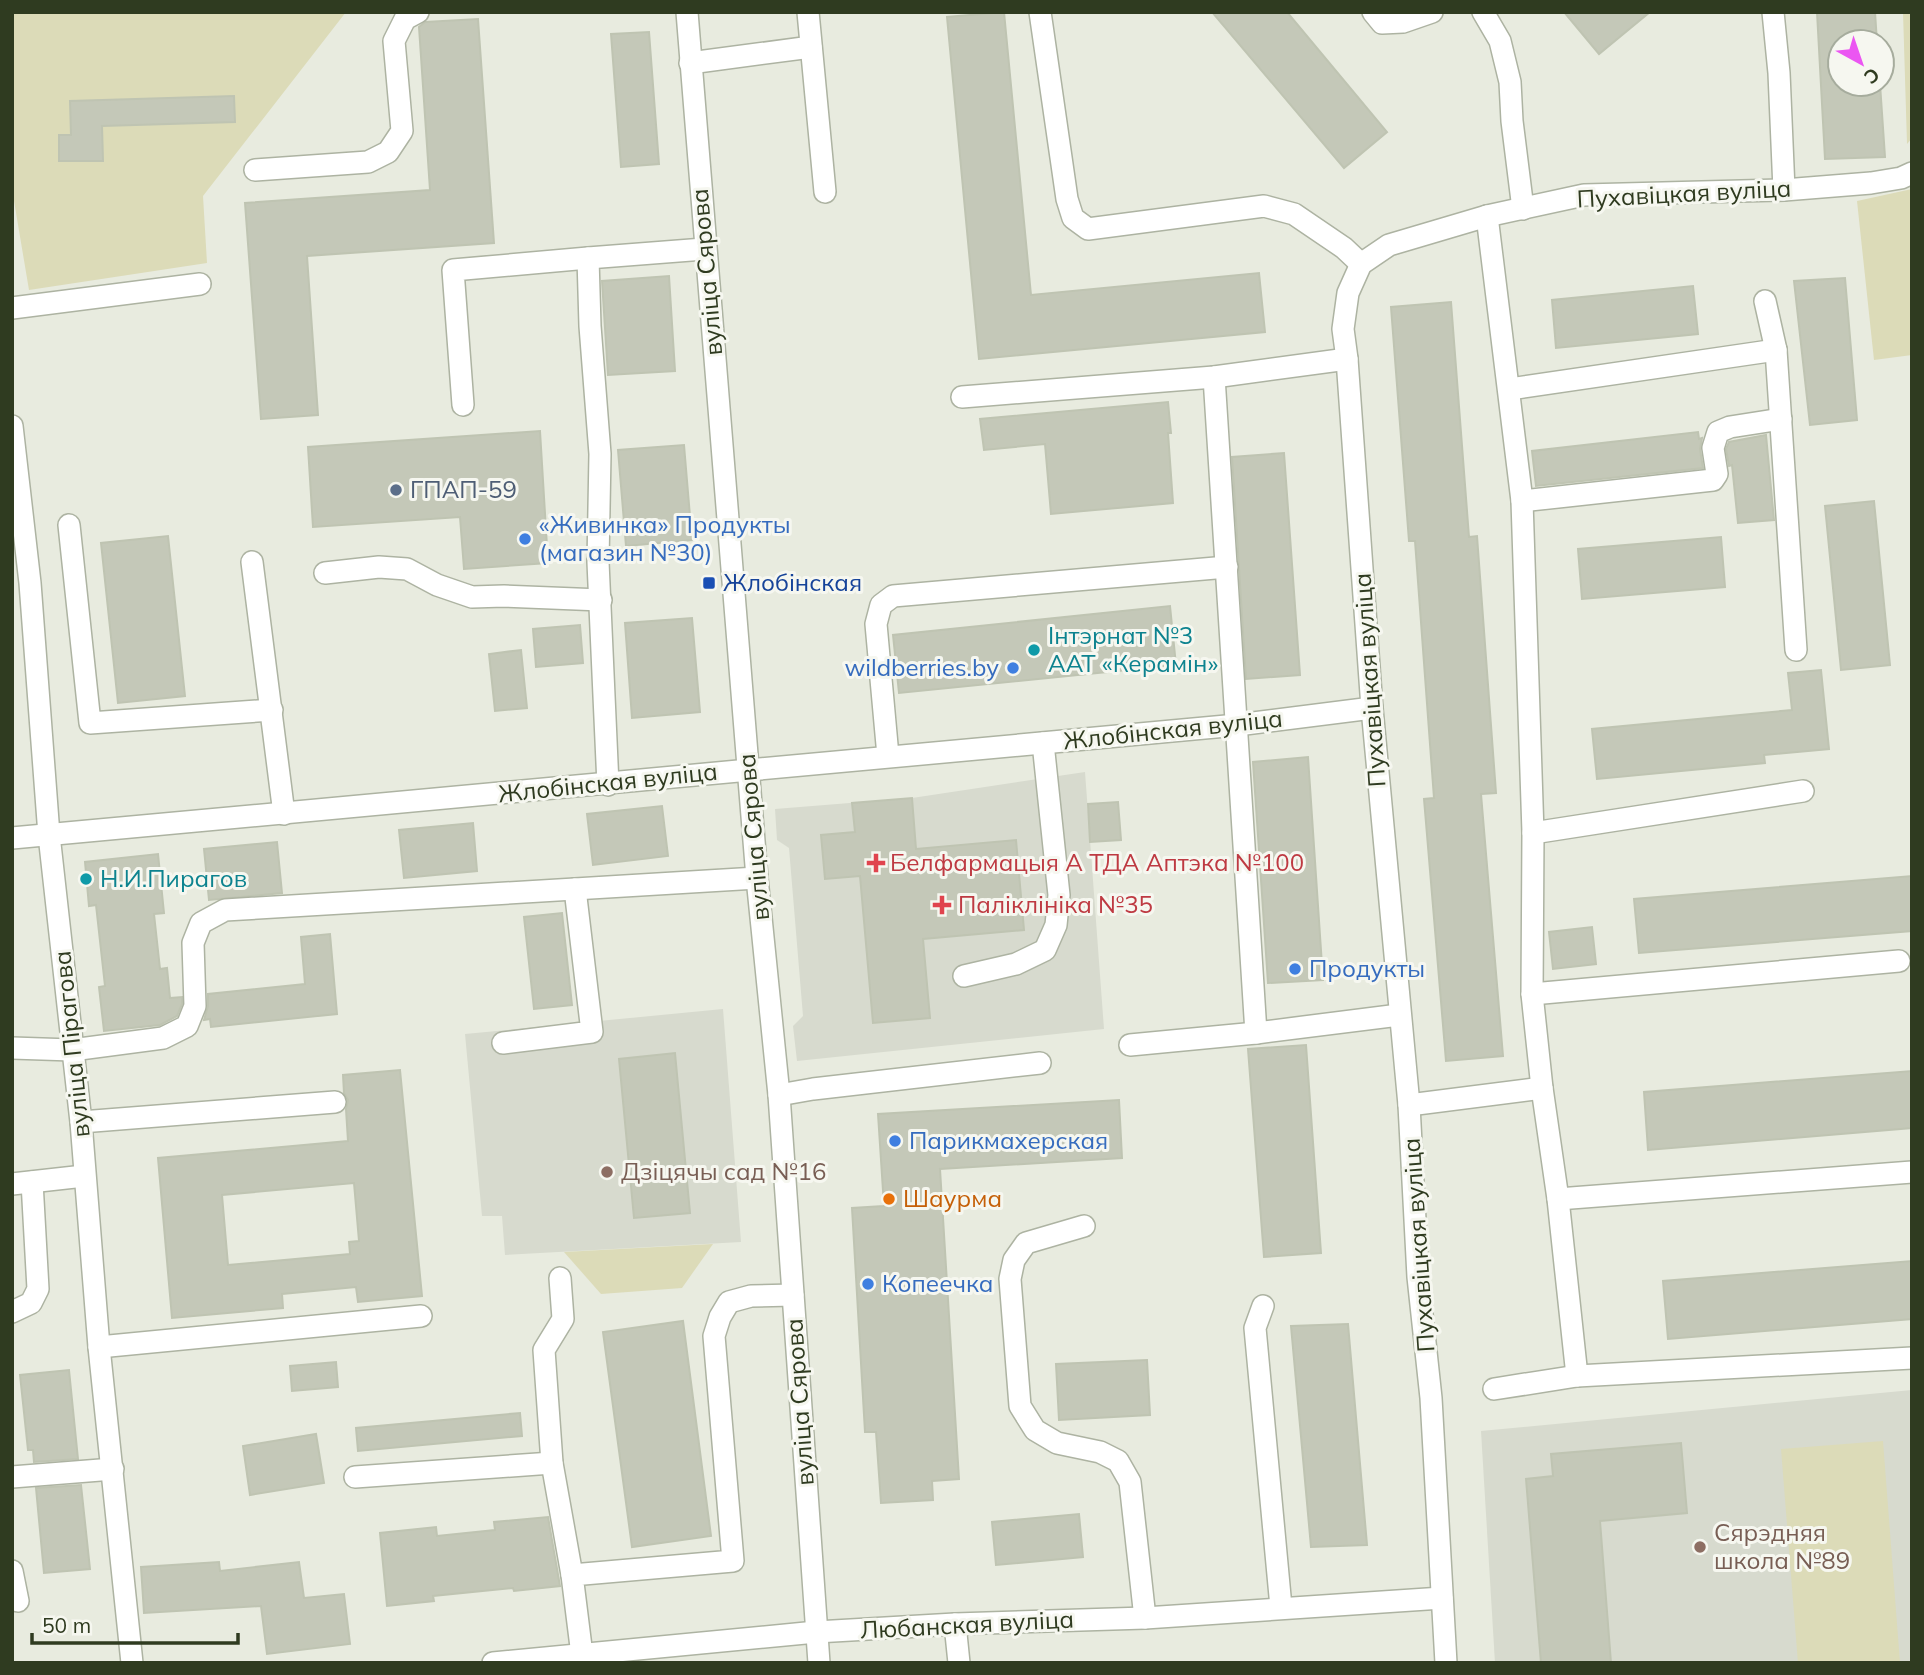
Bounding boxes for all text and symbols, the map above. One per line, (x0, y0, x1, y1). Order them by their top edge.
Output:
north arrow (1826, 28, 1896, 98)
text: С (1859, 63, 1885, 89)
street label: Пухавіцкая вуліца (1576, 172, 1792, 214)
street label: вуліца Сярова (684, 187, 728, 357)
place label: ГПАП-59 (410, 474, 517, 504)
marker: ГПАП-59 (388, 482, 404, 498)
place label: «Живинка» Продукты (магазин №30) (539, 509, 791, 567)
marker: «Живинка» Продукты (магазин №30) (517, 531, 533, 547)
place label: Жлобінская (723, 567, 862, 597)
street label: Пухавіцкая вуліца (1347, 572, 1391, 788)
marker: Жлобінская (701, 575, 717, 591)
place label: Інтэрнат №3 ААТ «Керамін» (1048, 620, 1218, 678)
marker: Інтэрнат №3 ААТ «Керамін» (1026, 642, 1042, 658)
place label: wildberries.by (844, 652, 999, 682)
marker: wildberries.by (1005, 660, 1021, 676)
street label: Жлобінская вуліца (1062, 703, 1284, 755)
street label: вуліца Сярова (731, 752, 775, 922)
street label: Жлобінская вуліца (497, 756, 719, 808)
place label: Белфармацыя А ТДА Аптэка №100 (890, 847, 1304, 877)
marker: Белфармацыя А ТДА Аптэка №100 (868, 855, 884, 871)
place label: Н.И.Пирагов (100, 863, 247, 893)
marker: Н.И.Пирагов (78, 871, 94, 887)
place label: Паліклініка №35 (958, 889, 1153, 919)
marker: Паліклініка №35 (932, 895, 952, 915)
street label: вуліца Пірагова (46, 949, 96, 1139)
place label: Продукты (1309, 953, 1425, 983)
marker: Продукты (1287, 961, 1303, 977)
place label: Парикмахерская (909, 1125, 1108, 1155)
marker: Парикмахерская (887, 1133, 903, 1149)
street label: Пухавіцкая вуліца (1396, 1137, 1440, 1353)
place label: Дзіцячы сад №16 (621, 1156, 826, 1186)
marker: Дзіцячы сад №16 (599, 1164, 615, 1180)
place label: Шаурма (903, 1183, 1002, 1213)
marker: Шаурма (881, 1191, 897, 1207)
place label: Копеечка (882, 1268, 994, 1298)
marker: Копеечка (860, 1276, 876, 1292)
street label: вуліца Сярова (778, 1317, 820, 1487)
place label: Сярэдняя школа №89 (1714, 1517, 1850, 1575)
marker: Сярэдняя школа №89 (1692, 1539, 1708, 1555)
scale bar (32, 1602, 238, 1646)
street label: Любанская вуліца (859, 1603, 1075, 1645)
text: 50 m (42, 1612, 91, 1638)

